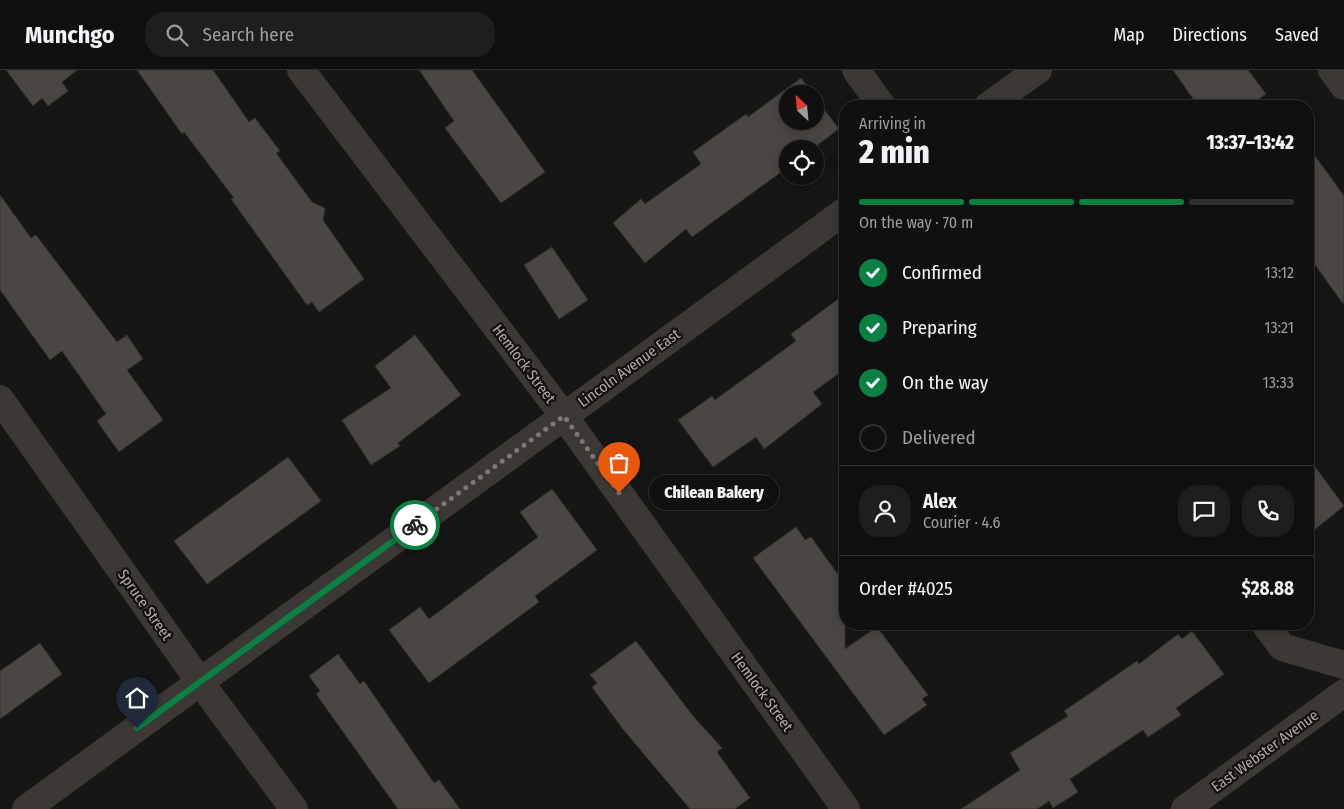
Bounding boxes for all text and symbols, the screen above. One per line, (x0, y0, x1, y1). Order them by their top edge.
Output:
search box (145, 12, 495, 57)
text: Munchgo (25, 21, 115, 49)
icon: search (163, 21, 191, 49)
text: Search here (203, 23, 294, 46)
text: Map (1113, 24, 1145, 46)
text: Directions (1173, 24, 1247, 46)
text: Saved (1275, 24, 1319, 46)
north arrow (779, 85, 824, 130)
map controls (779, 85, 824, 185)
text: Arriving in (859, 114, 926, 133)
text: 13:37–13:42 (1207, 131, 1294, 154)
text: 2 min (859, 133, 930, 171)
button: locate (779, 140, 824, 185)
text: On the way · 70 m (859, 213, 973, 232)
icon: check (859, 259, 887, 287)
text: Confirmed (902, 261, 982, 284)
text: 13:12 (1265, 263, 1294, 282)
icon: check (859, 314, 887, 342)
text: Preparing (902, 316, 977, 339)
text: 13:21 (1264, 318, 1294, 337)
street label: Hemlock Street (489, 321, 559, 407)
street label: Lincoln Avenue East (574, 325, 684, 411)
icon: check (859, 369, 887, 397)
text: On the way (902, 371, 988, 394)
text: 13:33 (1263, 373, 1294, 392)
text: Delivered (902, 426, 976, 449)
pin (598, 442, 640, 493)
icon: bag (605, 449, 633, 477)
callout: Chilean Bakery (649, 476, 779, 510)
text: Chilean Bakery (664, 483, 764, 502)
button: person (859, 485, 911, 537)
button: chat (1178, 485, 1230, 537)
button: phone (1242, 485, 1294, 537)
text: Alex (923, 490, 957, 513)
courier (390, 500, 440, 550)
icon: bike (401, 511, 429, 539)
text: Courier · 4.6 (923, 513, 1001, 532)
street label: Spruce Street (114, 566, 176, 644)
text: Order #4025 (859, 577, 953, 600)
text: $28.88 (1241, 577, 1294, 600)
street label: Hemlock Street (727, 649, 797, 735)
pin (116, 677, 158, 728)
icon: home (123, 684, 151, 712)
street label: East Webster Avenue (1208, 706, 1322, 796)

